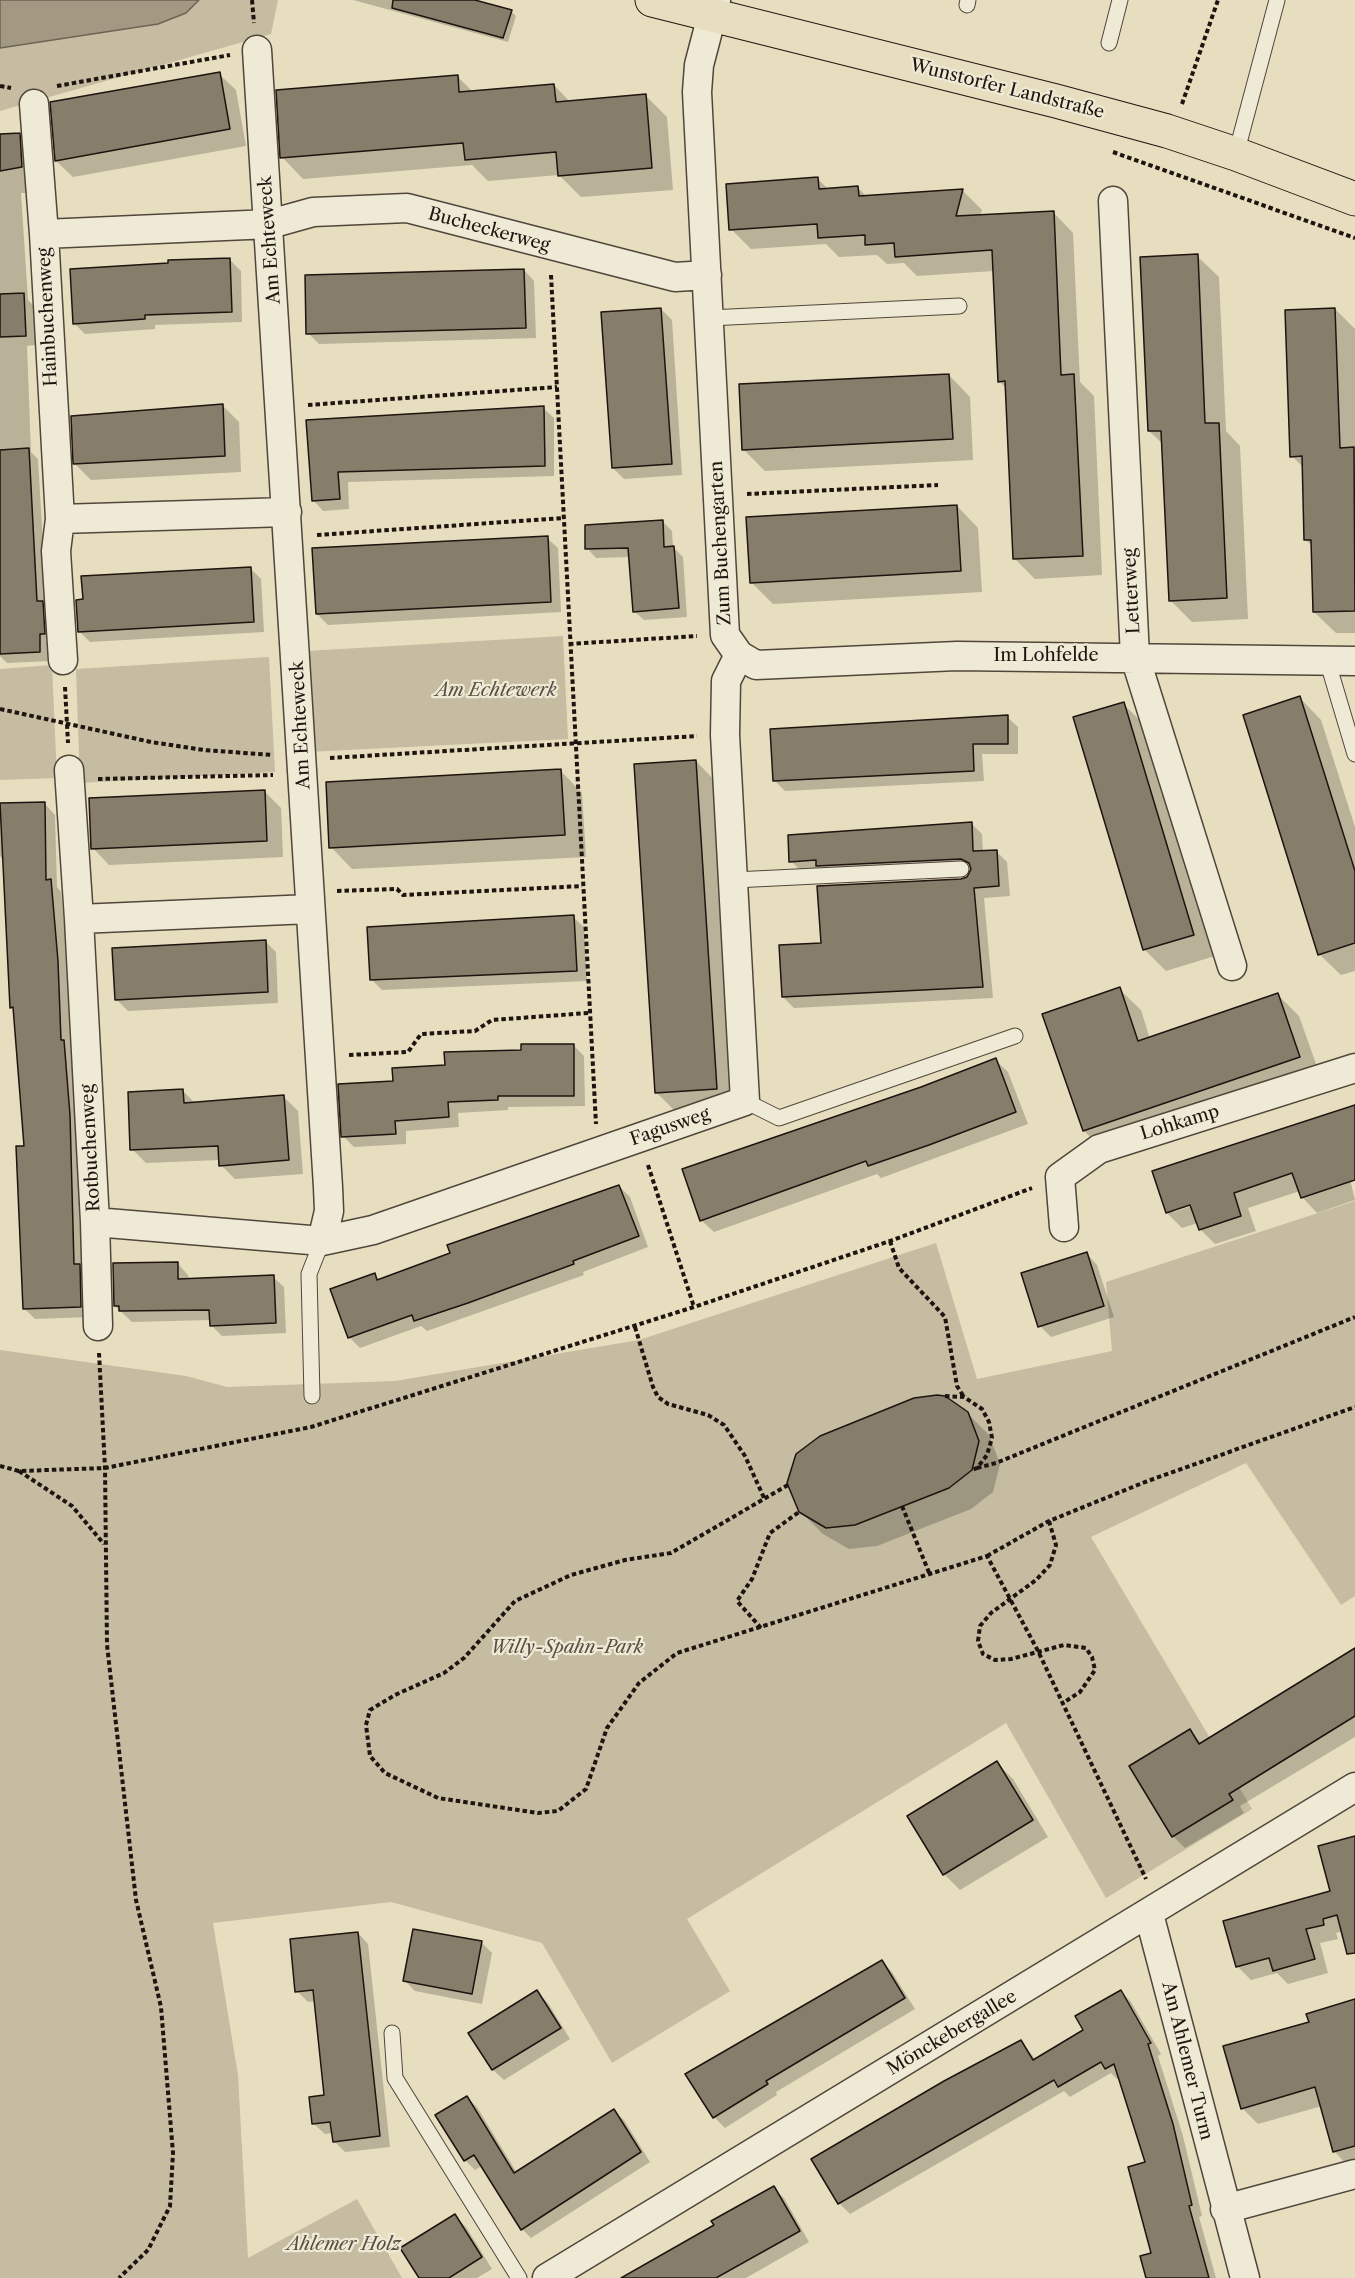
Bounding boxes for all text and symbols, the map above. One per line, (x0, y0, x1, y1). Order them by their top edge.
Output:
street label: Wunstorfer Landstraße (908, 54, 1106, 124)
street label: Am Echteweck (255, 175, 285, 305)
street label: Bucheckerweg (426, 203, 552, 257)
street label: Hainbuchenweg (34, 247, 62, 387)
street label: Zum Buchengarten (706, 460, 736, 626)
street label: Letterweg (1119, 547, 1145, 635)
street label: Im Lohfelde (993, 645, 1099, 667)
street label: Am Echteweck (287, 660, 315, 790)
park label: Am Echtewerk (436, 680, 556, 702)
street label: Rotbuchenweg (77, 1084, 105, 1212)
street label: Lohkamp (1138, 1101, 1222, 1145)
street label: Fagusweg (627, 1103, 713, 1151)
park label: Willy-Spahn-Park (491, 1637, 643, 1659)
street label: Am Ahlemer Turm (1157, 1980, 1217, 2142)
street label: Mönckebergallee (883, 1986, 1021, 2080)
park label: Ahlemer Holz (287, 2234, 401, 2256)

